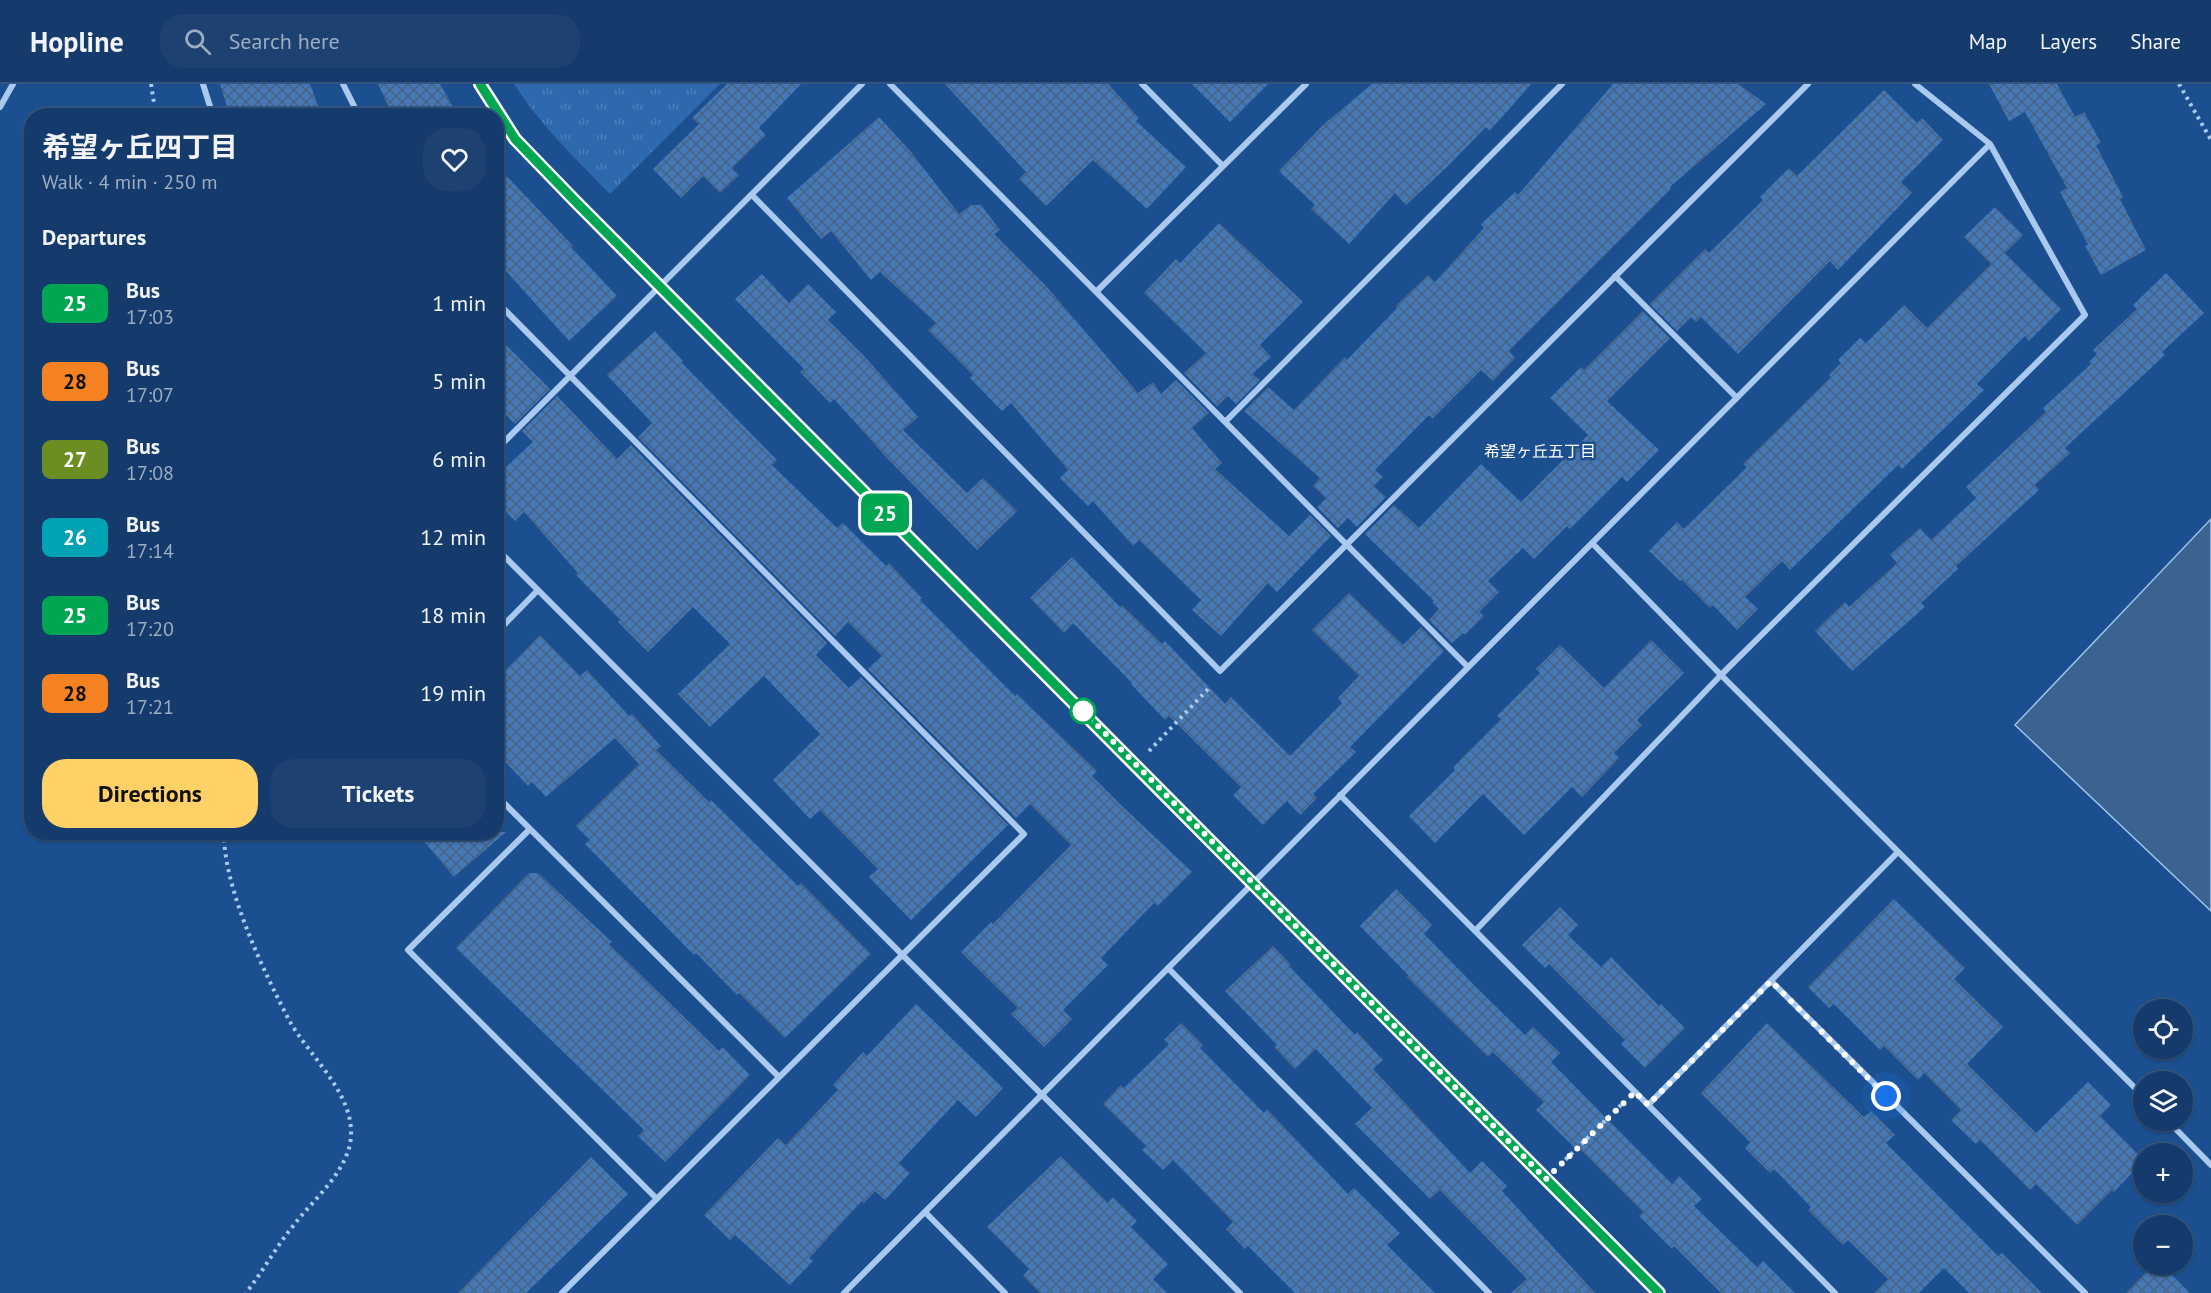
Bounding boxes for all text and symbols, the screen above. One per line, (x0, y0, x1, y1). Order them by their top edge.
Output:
search box (160, 14, 580, 68)
text: Hopline (30, 23, 124, 60)
icon: search (181, 25, 214, 58)
text: Search here (229, 27, 340, 55)
text: Map (1969, 28, 2007, 55)
text: Layers (2040, 28, 2097, 55)
text: Share (2130, 28, 2181, 55)
text: 希望ヶ丘四丁目 (42, 128, 238, 165)
button: heart (423, 128, 486, 191)
text: Walk · 4 min · 250 m (42, 169, 218, 195)
text: Departures (42, 223, 146, 251)
text: Bus (126, 276, 160, 304)
text: 1 min (432, 289, 486, 317)
text: 25 (63, 290, 87, 317)
text: 17:03 (126, 304, 174, 330)
text: Bus (126, 354, 160, 382)
text: 5 min (432, 367, 486, 395)
text: 28 (63, 368, 87, 395)
text: 17:07 (126, 382, 174, 408)
text: Bus (126, 432, 160, 460)
district label: 希望ヶ丘五丁目 (1484, 441, 1596, 461)
text: 6 min (432, 445, 486, 473)
text: 27 (63, 446, 87, 473)
text: 17:08 (126, 460, 174, 486)
line badge: 25 (858, 494, 912, 532)
text: 25 (873, 500, 897, 527)
text: Bus (126, 510, 160, 538)
text: 12 min (420, 523, 486, 551)
text: 26 (63, 524, 87, 551)
text: 17:14 (126, 538, 174, 564)
text: Bus (126, 588, 160, 616)
text: 18 min (420, 601, 486, 629)
text: 25 (63, 602, 87, 629)
text: 17:20 (126, 616, 174, 642)
text: Bus (126, 666, 160, 694)
text: 19 min (420, 679, 486, 707)
text: 28 (63, 680, 87, 707)
text: 17:21 (126, 694, 174, 720)
unlabelled marker (1070, 698, 1096, 724)
button: Directions (42, 759, 258, 828)
button: Tickets (270, 759, 486, 828)
map controls (2133, 999, 2193, 1275)
button: locate (2133, 999, 2193, 1059)
button: layers (2133, 1071, 2193, 1131)
your location (1871, 1081, 1901, 1111)
button: + (2133, 1143, 2193, 1203)
button: − (2133, 1215, 2193, 1275)

